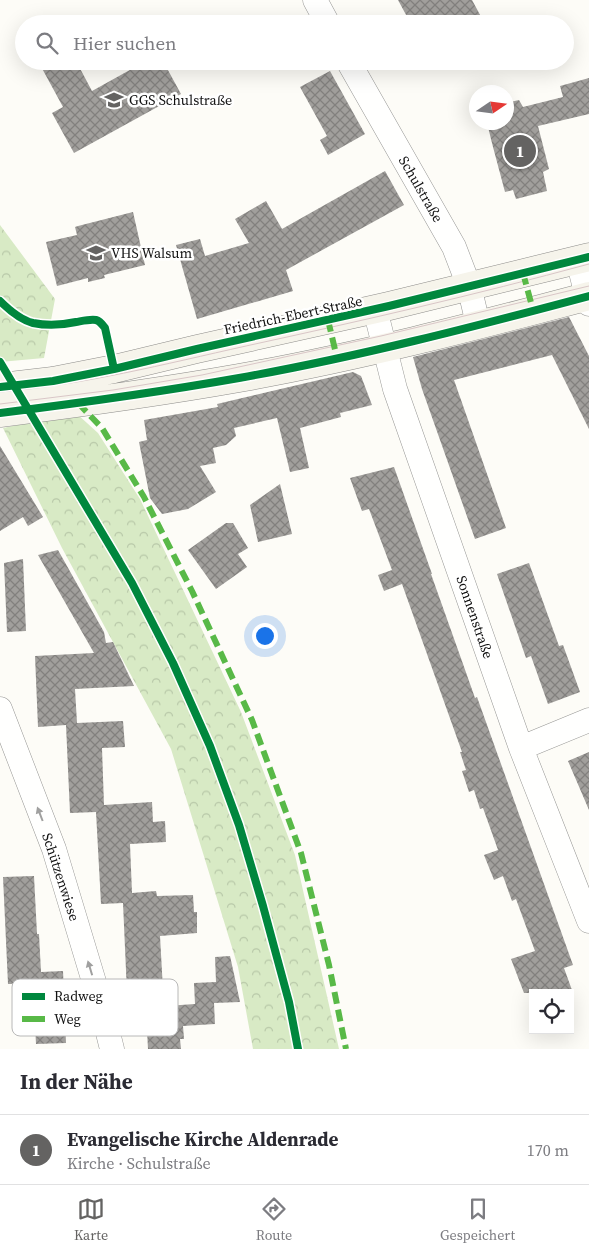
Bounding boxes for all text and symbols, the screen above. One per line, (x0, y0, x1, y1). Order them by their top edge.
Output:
search box (15, 15, 574, 70)
icon: search (33, 29, 61, 57)
text: Hier suchen (73, 30, 177, 56)
north arrow (469, 85, 514, 130)
school or university icon: GGS Schulstraße (103, 89, 125, 111)
place label: GGS Schulstraße (129, 90, 232, 110)
pin: 1 (504, 132, 536, 170)
street label: Schulstraße (394, 152, 448, 226)
school or university icon: VHS Walsum (85, 242, 107, 264)
place label: VHS Walsum (111, 243, 193, 263)
street label: Friedrich-Ebert-Straße (222, 291, 364, 339)
street label: Sonnenstraße (451, 573, 499, 661)
your location (252, 623, 278, 649)
one-way arrow (36, 806, 43, 821)
street label: Schützenwiese (37, 830, 85, 924)
one-way arrow (85, 961, 93, 976)
legend (12, 979, 178, 1036)
text: Radweg (54, 986, 103, 1006)
map controls (529, 989, 574, 1034)
button: locate (529, 989, 574, 1034)
text: Weg (54, 1009, 81, 1029)
text: In der Nähe (20, 1067, 133, 1096)
text: Evangelische Kirche Aldenrade (67, 1126, 338, 1152)
text: 1 (32, 1139, 40, 1161)
text: 170 m (527, 1139, 569, 1161)
text: Kirche · Schulstraße (67, 1152, 211, 1174)
tab: Karte (74, 1195, 108, 1245)
tab: Route (256, 1195, 292, 1245)
tab: Gespeichert (440, 1195, 515, 1245)

